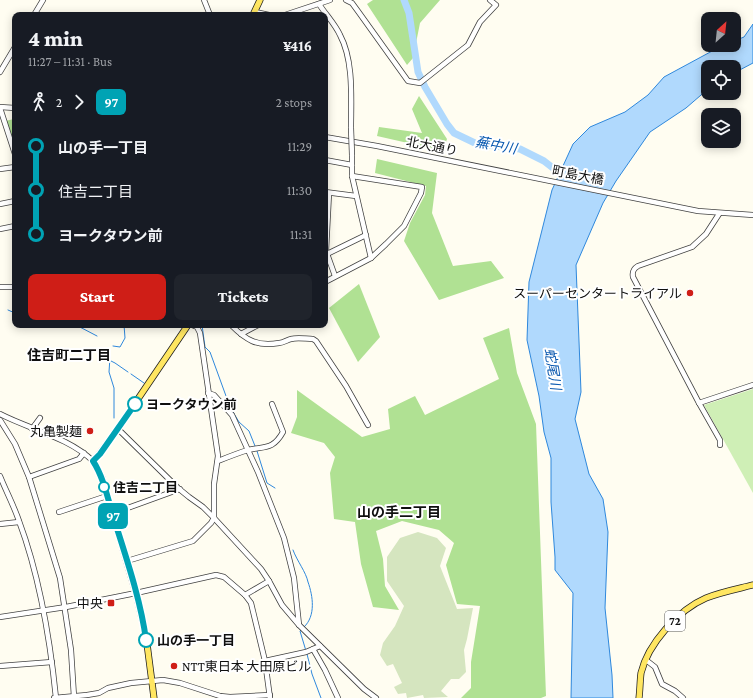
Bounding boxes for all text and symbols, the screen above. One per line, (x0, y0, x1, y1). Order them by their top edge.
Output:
north arrow (701, 12, 741, 52)
map controls (701, 12, 741, 148)
text: 4 min (28, 26, 83, 51)
text: ¥416 (283, 38, 312, 54)
text: 11:27 – 11:31 · Bus (28, 54, 112, 69)
button: locate (701, 60, 741, 100)
icon: walk (28, 91, 50, 113)
icon: forward (68, 91, 90, 113)
text: 97 (104, 94, 118, 110)
text: 2 (56, 95, 62, 110)
text: 2 stops (276, 95, 312, 110)
button: layers (701, 108, 741, 148)
water label: 蕪中川 (474, 133, 520, 157)
street label: 北大通り (405, 134, 459, 158)
text: 11:29 (288, 139, 312, 154)
text: 山の手一丁目 (58, 140, 148, 156)
street label: 町島大橋 (551, 163, 605, 187)
text: 11:30 (287, 183, 312, 198)
text: 住吉二丁目 (58, 184, 133, 200)
text: 11:31 (290, 227, 312, 242)
text: ヨークタウン前 (58, 228, 162, 244)
button: Start (28, 274, 166, 320)
button: Tickets (174, 274, 312, 320)
place label: スーパーセンタートライアル (513, 286, 682, 301)
marker: スーパーセンタートライアル (685, 288, 695, 298)
district label: 住吉町二丁目 (27, 347, 111, 363)
water label: 蛇尾川 (542, 347, 564, 393)
marker: ヨークタウン前 (127, 396, 143, 412)
place label: ヨークタウン前 (146, 397, 236, 412)
place label: 丸亀製麺 (30, 424, 82, 439)
marker: 丸亀製麺 (85, 426, 95, 436)
place label: 住吉二丁目 (113, 480, 178, 495)
marker: 住吉二丁目 (98, 481, 110, 493)
line badge: 97 (95, 503, 131, 529)
district label: 山の手二丁目 (357, 504, 441, 520)
text: 97 (106, 508, 120, 524)
place label: 中央 (77, 596, 103, 611)
marker: 中央 (106, 598, 116, 608)
road number: 72 (665, 611, 685, 631)
marker: 山の手一丁目 (138, 632, 154, 648)
place label: 山の手一丁目 (157, 633, 235, 648)
place label: NTT東日本 大田原ビル (182, 659, 311, 674)
marker: NTT東日本 大田原ビル (169, 661, 179, 671)

